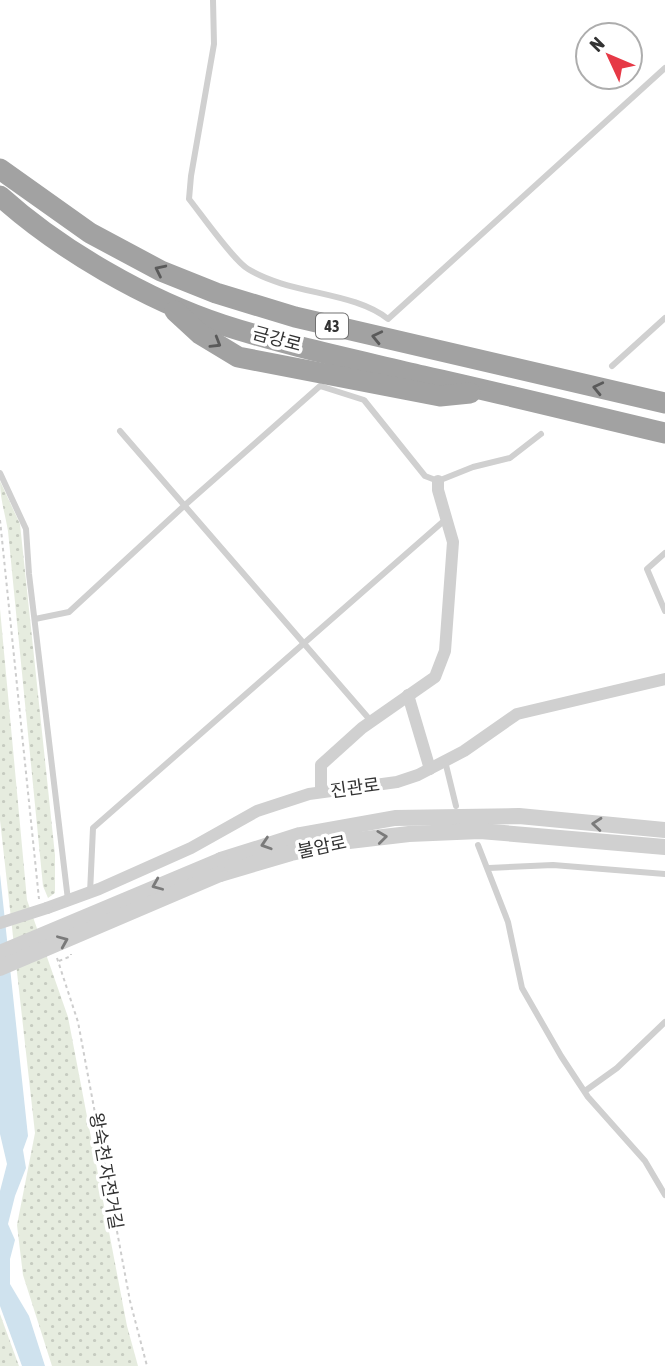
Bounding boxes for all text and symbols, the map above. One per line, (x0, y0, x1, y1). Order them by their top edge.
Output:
north arrow (574, 21, 644, 91)
text: N (585, 33, 609, 56)
one-way arrow (155, 264, 167, 278)
road number: 43 (316, 314, 348, 338)
street label: 금강로 (250, 322, 304, 355)
one-way arrow (371, 330, 383, 345)
one-way arrow (208, 335, 221, 348)
one-way arrow (593, 382, 605, 396)
street label: 진관로 (329, 774, 381, 801)
one-way arrow (591, 817, 602, 832)
one-way arrow (376, 829, 388, 844)
street label: 불암로 (295, 831, 348, 862)
one-way arrow (260, 836, 272, 851)
one-way arrow (152, 877, 164, 891)
one-way arrow (56, 936, 68, 950)
street label: 왕숙천 자전거길 (86, 1111, 127, 1231)

